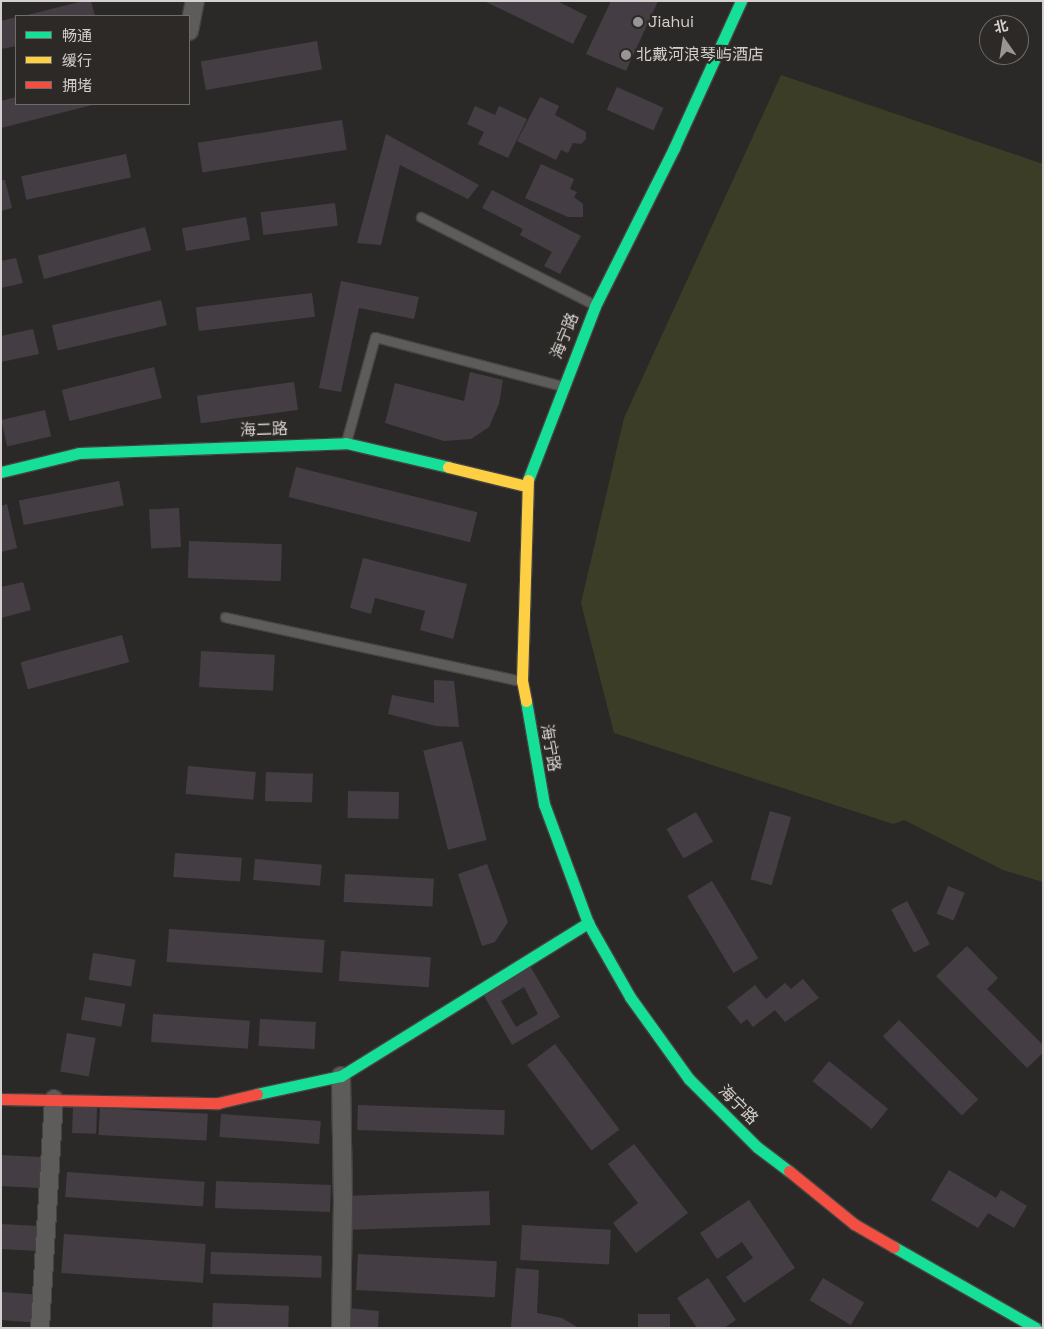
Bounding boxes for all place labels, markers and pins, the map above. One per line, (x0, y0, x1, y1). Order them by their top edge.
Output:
place label: Jiahui (648, 12, 694, 32)
marker: Jiahui (632, 16, 644, 28)
place label: 北戴河浪琴屿酒店 (636, 45, 764, 65)
marker: 北戴河浪琴屿酒店 (620, 49, 632, 61)

